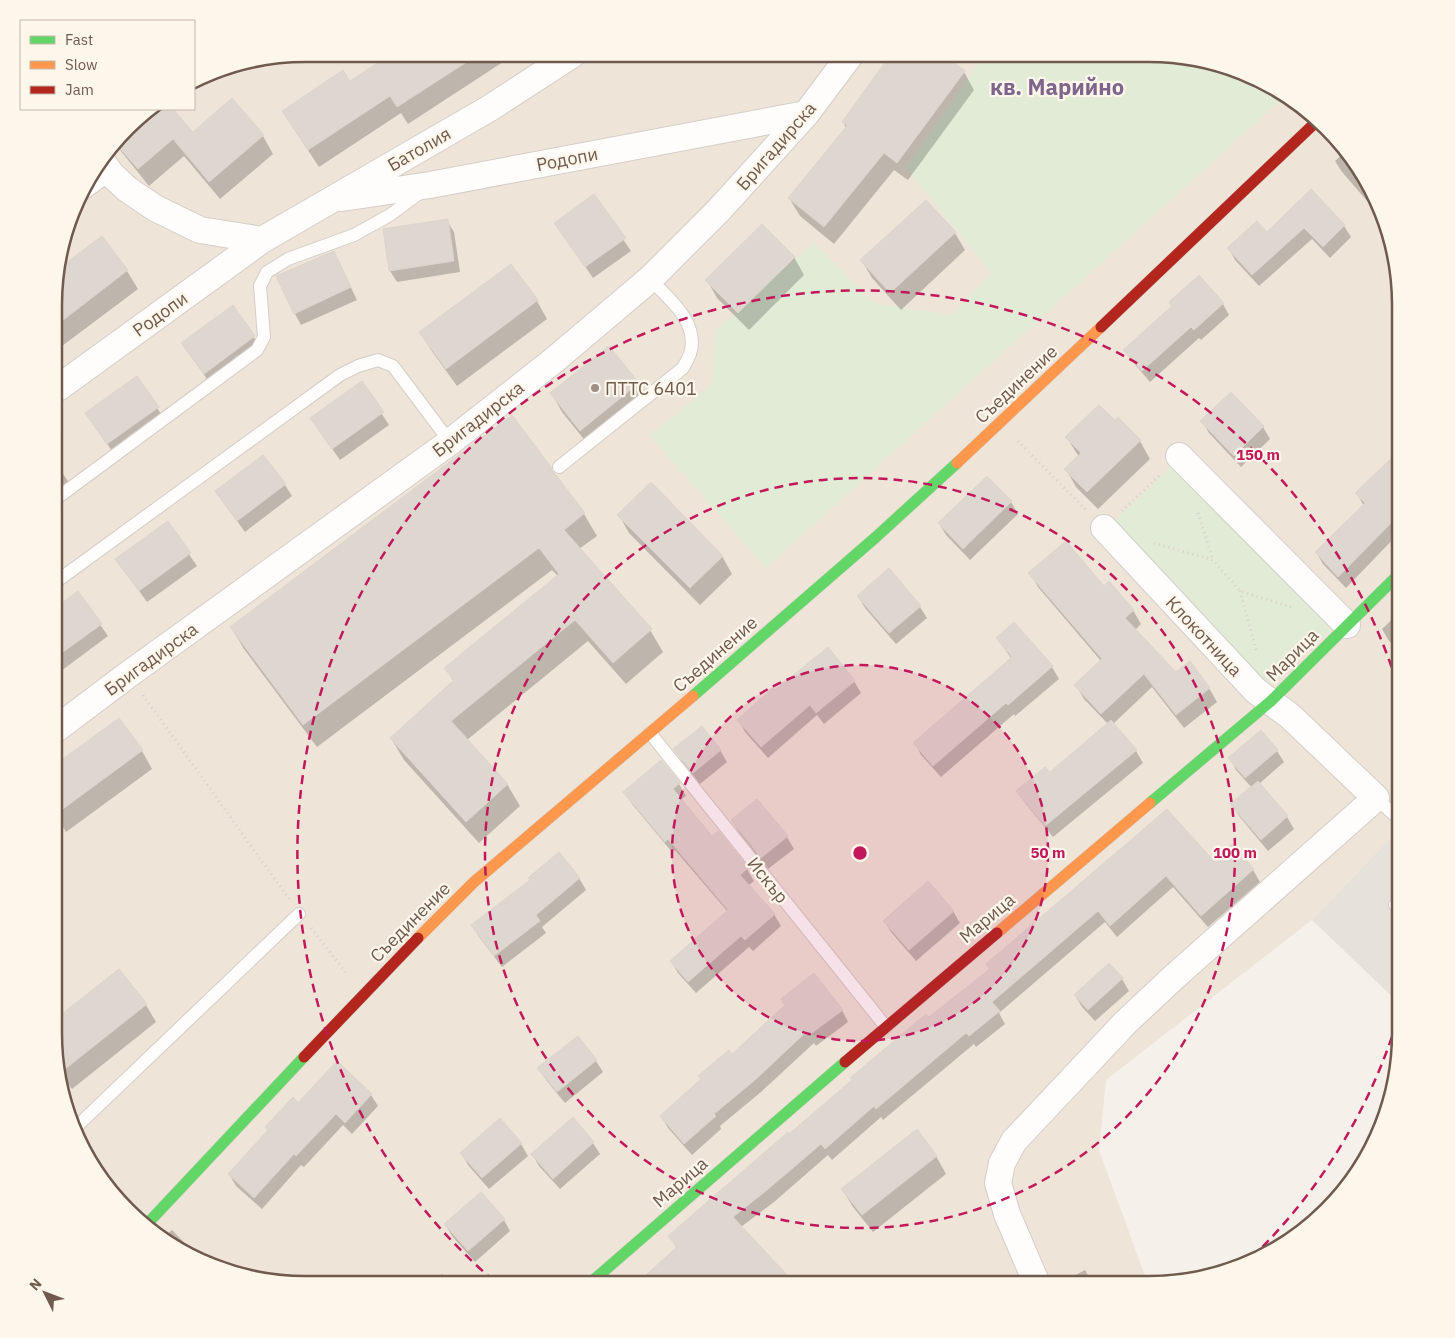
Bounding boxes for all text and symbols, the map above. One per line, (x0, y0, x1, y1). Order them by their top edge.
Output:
legend (20, 20, 195, 110)
text: Fast (65, 30, 93, 49)
text: Slow (65, 55, 98, 74)
district label: кв. Марийно (990, 72, 1124, 101)
text: Jam (65, 80, 94, 99)
street label: Бригадирска (731, 97, 821, 195)
street label: Батолия (383, 122, 455, 176)
street label: Родопи (534, 142, 600, 176)
street label: Родопи (128, 286, 192, 342)
street label: Съединение (970, 340, 1062, 428)
street label: Бригадирска (427, 376, 529, 462)
place label: ПТТС 6401 (605, 377, 697, 400)
marker: ПТТС 6401 (589, 382, 601, 394)
text: 150 m (1236, 445, 1280, 464)
street label: Клокотница (1161, 591, 1247, 681)
street label: Съединение (668, 611, 762, 697)
street label: Бригадирска (100, 617, 203, 701)
street label: Марица (1261, 623, 1324, 686)
text: 50 m (1031, 843, 1065, 862)
text: 100 m (1213, 843, 1257, 862)
centre of rings (851, 844, 869, 862)
street label: Искър (742, 852, 794, 908)
street label: Съединение (365, 877, 455, 967)
street label: Марица (954, 888, 1020, 948)
street label: Марица (648, 1152, 713, 1212)
north arrow (20, 1268, 70, 1318)
text: N (25, 1275, 45, 1294)

